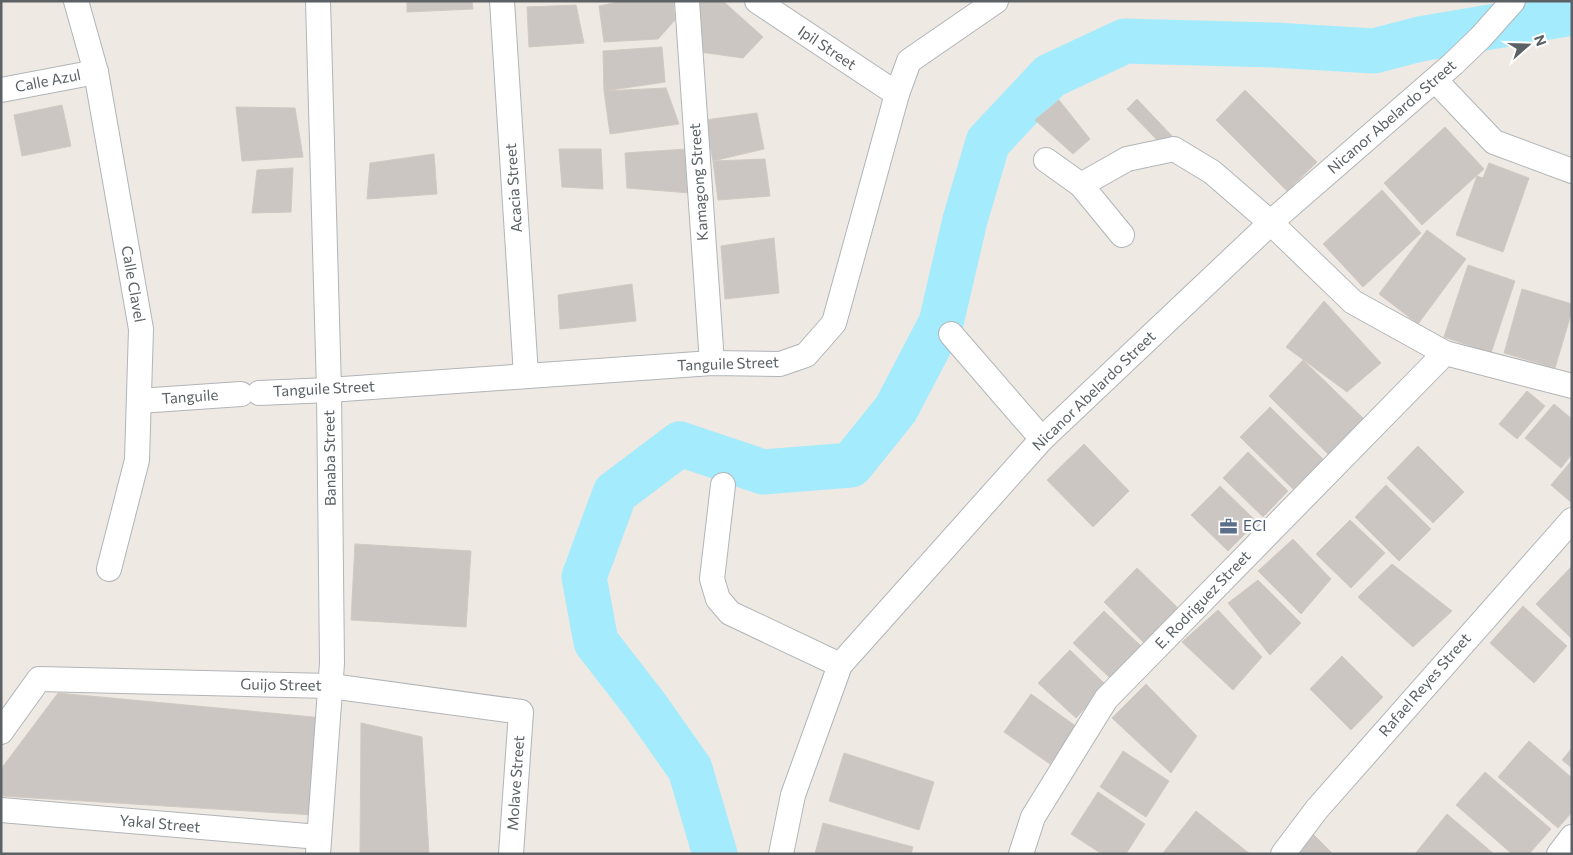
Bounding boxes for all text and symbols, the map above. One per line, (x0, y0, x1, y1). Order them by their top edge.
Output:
north arrow (1503, 20, 1553, 70)
street label: Ipil Street (795, 21, 860, 73)
text: N (1531, 33, 1550, 48)
street label: Nicanor Abelardo Street (1323, 56, 1459, 177)
street label: Calle Azul (13, 65, 82, 95)
street label: Kamagong Street (685, 123, 711, 241)
street label: Acacia Street (501, 143, 525, 233)
street label: Calle Clavel (118, 244, 150, 324)
street label: Nicanor Abelardo Street (1028, 327, 1159, 454)
street label: Tanguile Street (677, 352, 779, 374)
street label: Tanguile Street (272, 376, 375, 400)
street label: Tanguile (161, 385, 219, 407)
street label: Banaba Street (319, 410, 339, 506)
office icon: ECI (1219, 516, 1239, 536)
place label: ECI (1243, 516, 1266, 534)
street label: E. Rodriguez Street (1151, 546, 1254, 652)
street label: Rafael Reyes Street (1375, 629, 1474, 740)
street label: Guijo Street (240, 674, 322, 694)
street label: Molave Street (503, 735, 527, 831)
street label: Yakal Street (119, 811, 201, 836)

